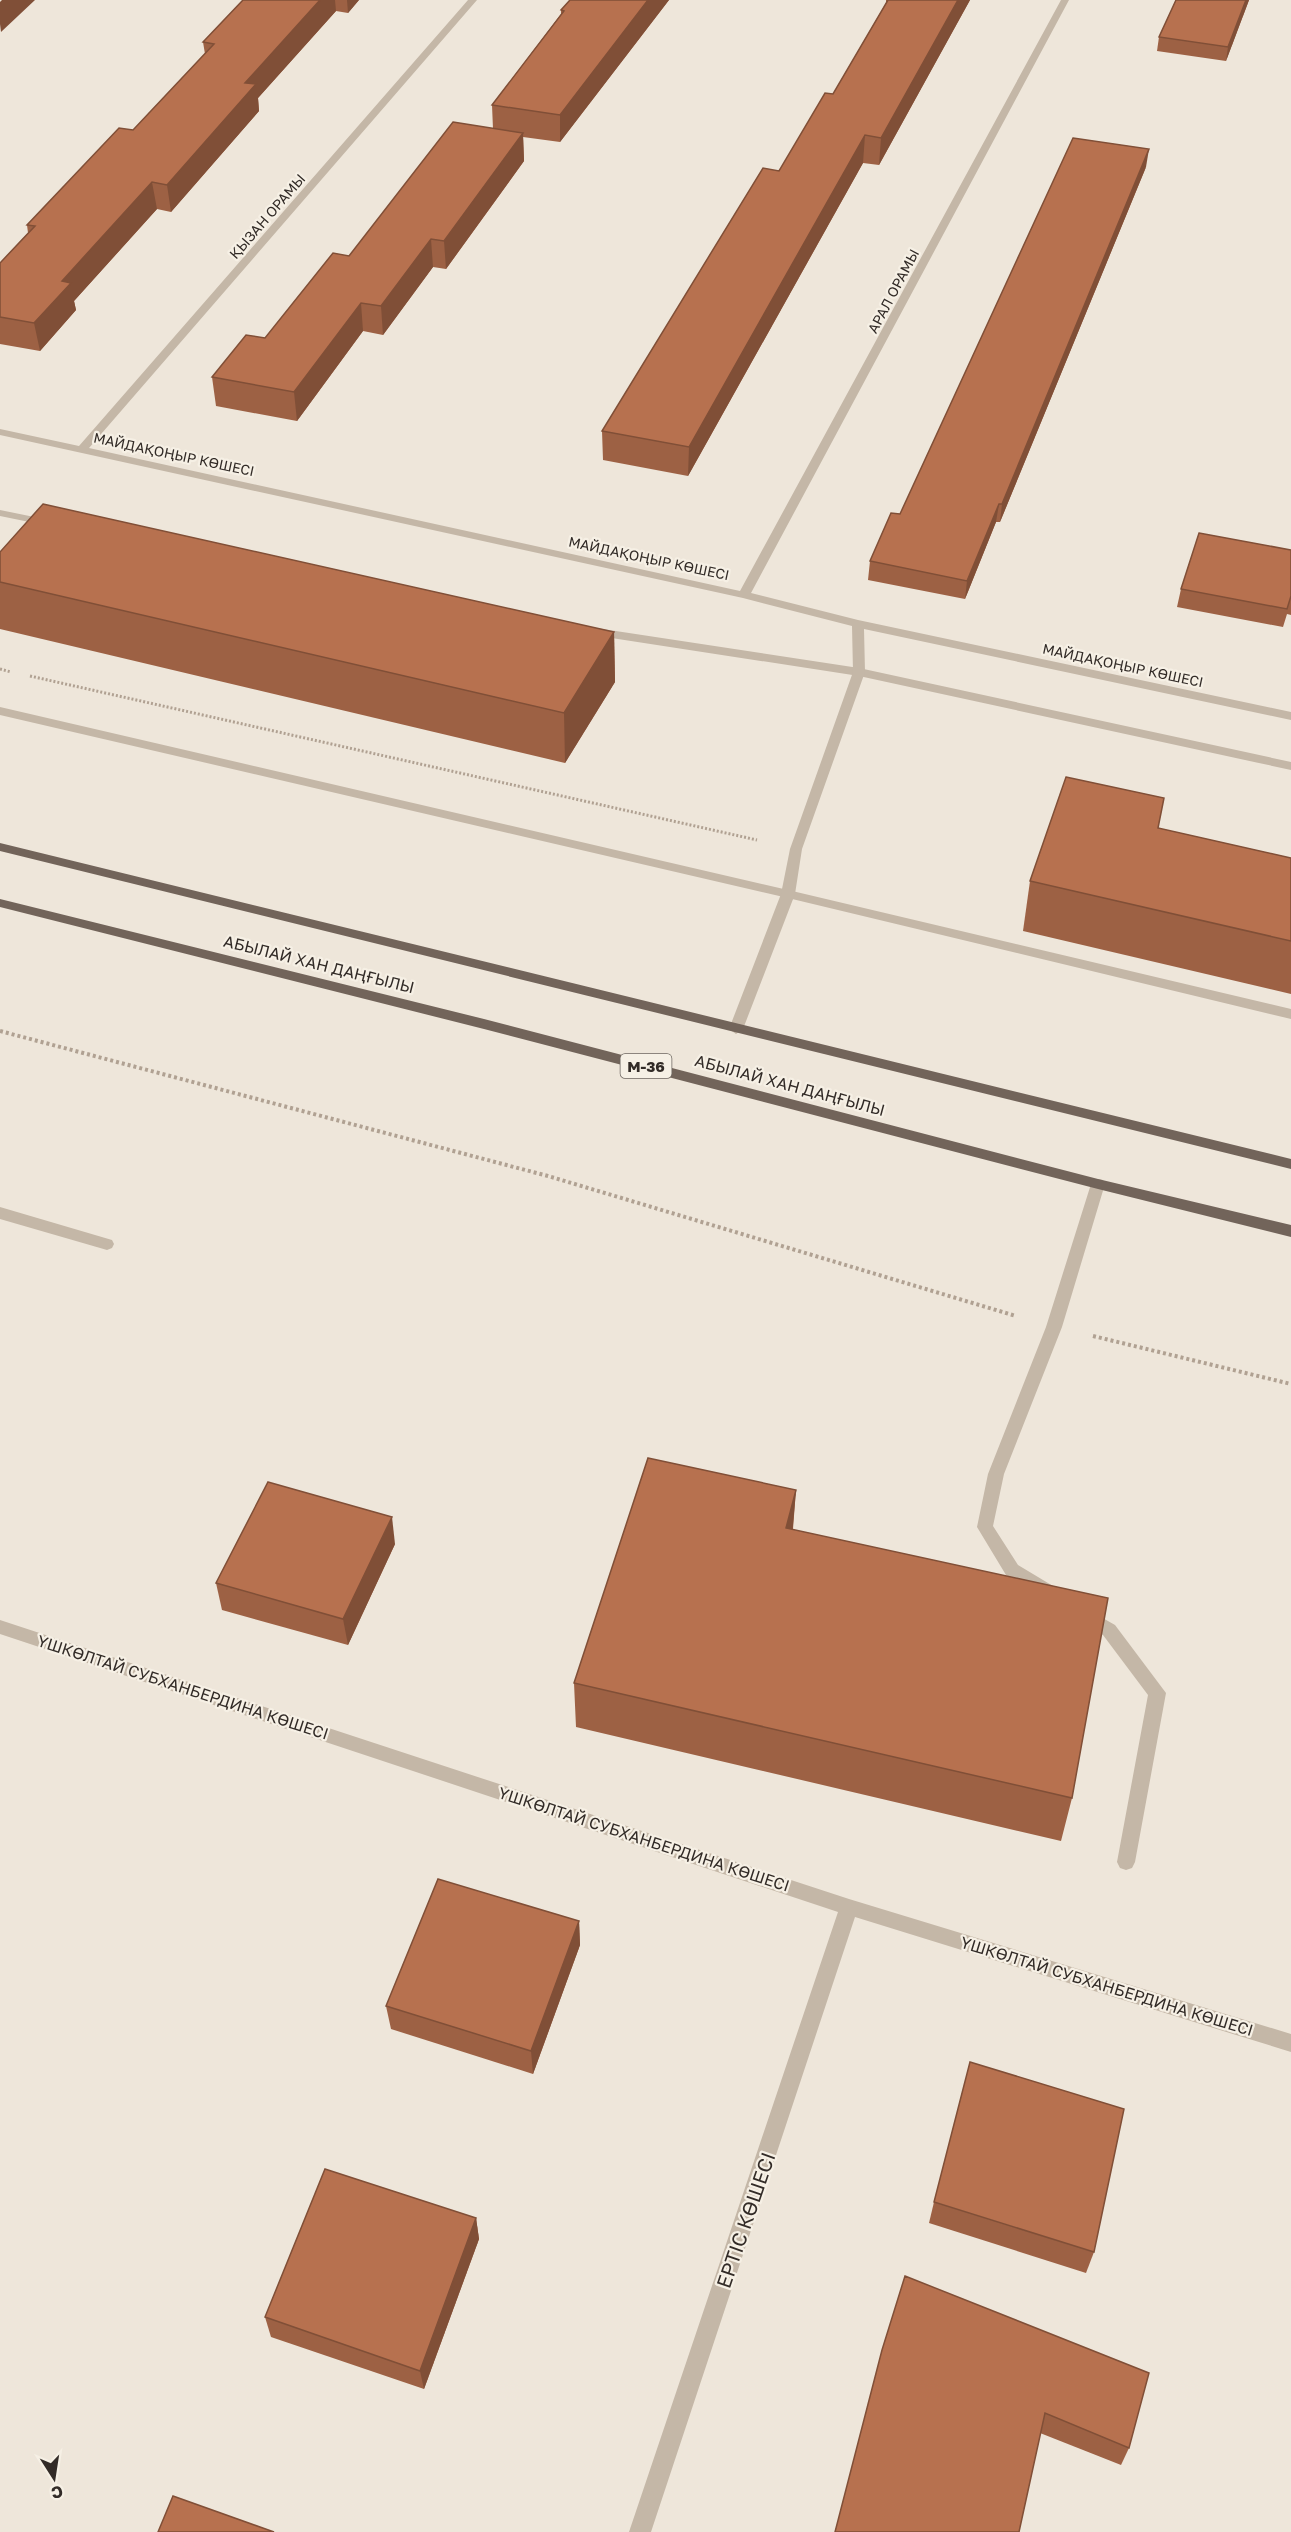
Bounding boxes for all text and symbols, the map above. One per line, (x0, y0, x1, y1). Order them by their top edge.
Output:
street label: ҚЫЗАН ОРАМЫ (225, 170, 309, 262)
street label: АРАЛ ОРАМЫ (864, 246, 922, 336)
street label: МАЙДАҚОҢЫР КӨШЕСІ (92, 429, 256, 479)
street label: МАЙДАҚОҢЫР КӨШЕСІ (567, 533, 731, 583)
street label: МАЙДАҚОҢЫР КӨШЕСІ (1041, 640, 1205, 690)
street label: АБЫЛАЙ ХАН ДАҢҒЫЛЫ (222, 931, 416, 997)
street label: АБЫЛАЙ ХАН ДАҢҒЫЛЫ (693, 1050, 887, 1120)
road number: M-36 (620, 1054, 672, 1078)
street label: ҮШКӨЛТАЙ СУБХАНБЕРДИНА КӨШЕСІ (35, 1630, 331, 1744)
street label: ҮШКӨЛТАЙ СУБХАНБЕРДИНА КӨШЕСІ (496, 1782, 792, 1896)
street label: ҮШКӨЛТАЙ СУБХАНБЕРДИНА КӨШЕСІ (958, 1932, 1256, 2040)
street label: ЕРТІС КӨШЕСІ (711, 2149, 779, 2291)
north arrow (24, 2448, 84, 2508)
text: С (49, 2482, 65, 2504)

